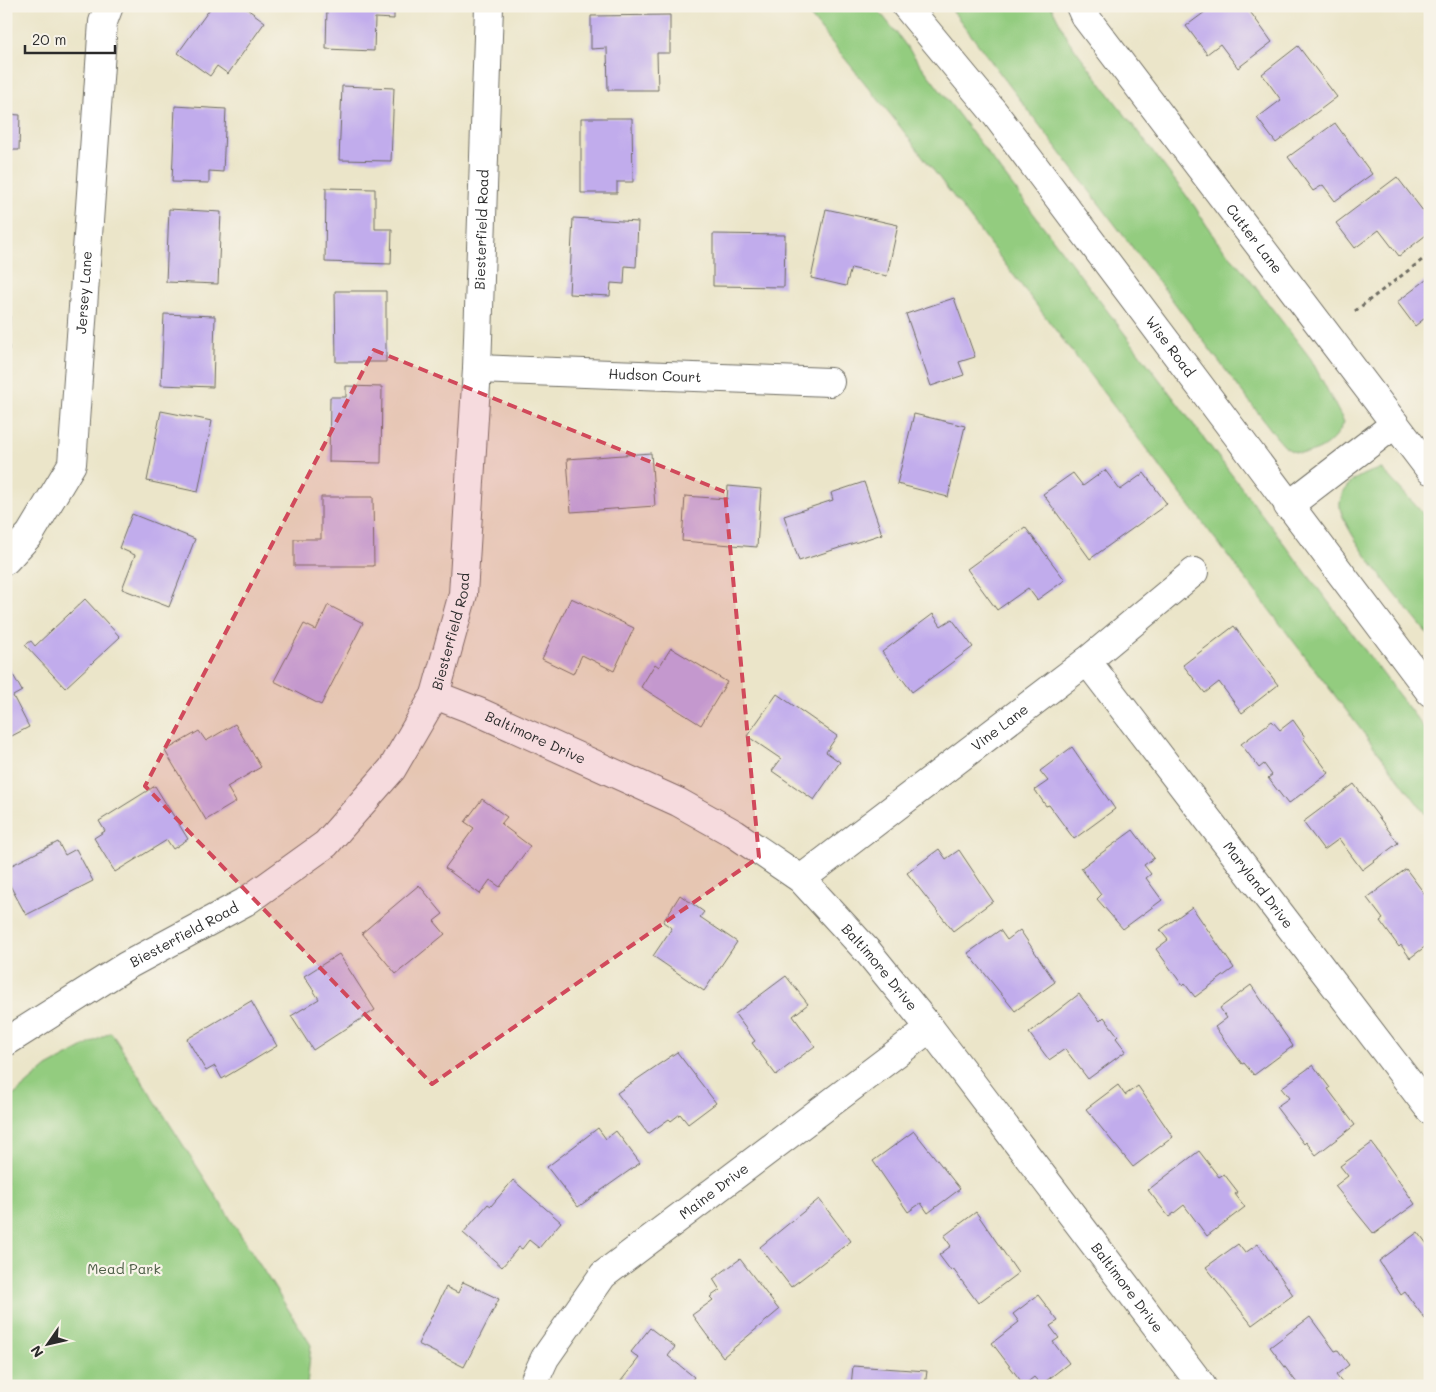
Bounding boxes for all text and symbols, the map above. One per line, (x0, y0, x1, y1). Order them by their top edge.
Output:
scale bar (25, 22, 115, 54)
text: 20 m (32, 29, 66, 49)
street label: Biesterfield Road (470, 169, 493, 290)
street label: Cutter Lane (1222, 200, 1287, 277)
street label: Jersey Lane (71, 250, 96, 335)
street label: Wise Road (1141, 312, 1200, 381)
street label: Hudson Court (608, 364, 702, 386)
street label: Biesterfield Road (427, 572, 473, 692)
street label: Vine Lane (967, 699, 1032, 755)
street label: Baltimore Drive (482, 706, 589, 768)
street label: Maryland Drive (1219, 837, 1298, 932)
street label: Biesterfield Road (126, 897, 242, 971)
street label: Baltimore Drive (838, 919, 922, 1014)
street label: Maine Drive (675, 1159, 752, 1223)
street label: Baltimore Drive (1087, 1238, 1168, 1336)
park label: Mead Park (87, 1259, 161, 1278)
north arrow (22, 1320, 72, 1370)
text: N (26, 1342, 48, 1361)

